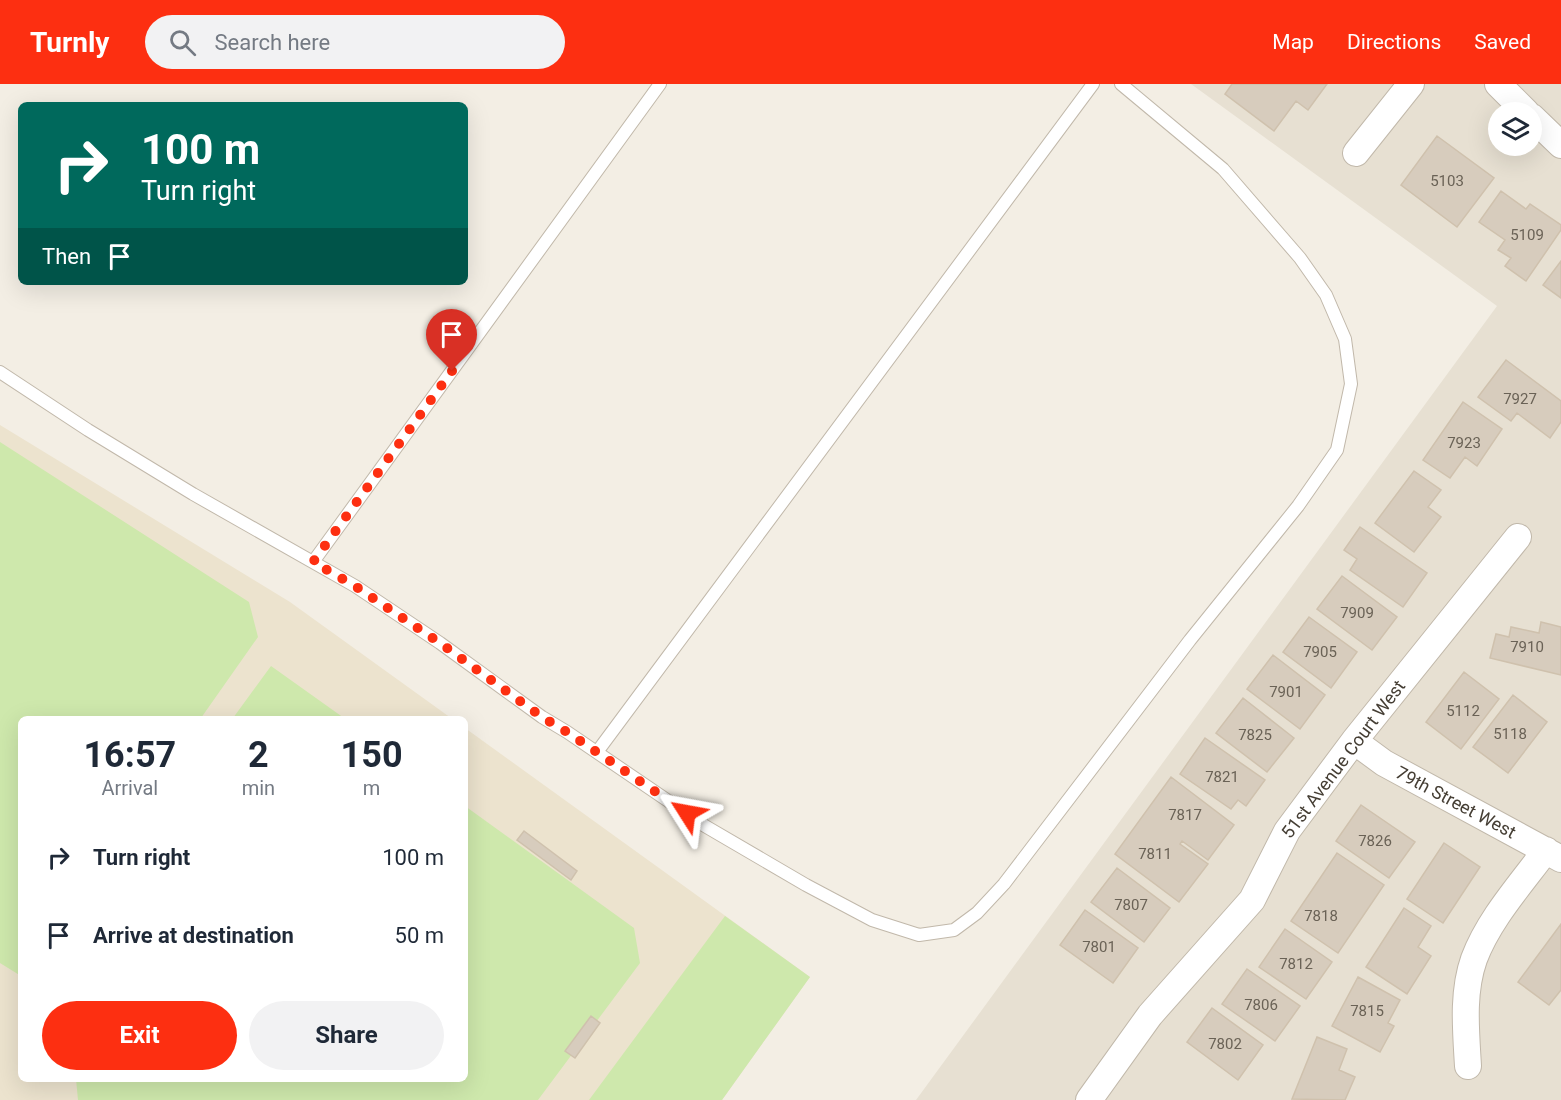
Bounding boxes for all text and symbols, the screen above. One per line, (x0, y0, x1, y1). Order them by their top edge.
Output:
search box (145, 15, 565, 69)
text: Turnly (30, 26, 109, 59)
icon: search (166, 26, 199, 59)
text: Search here (214, 30, 330, 55)
text: Map (1272, 30, 1314, 54)
text: Directions (1347, 30, 1441, 54)
text: Saved (1474, 30, 1531, 54)
map controls (1488, 102, 1542, 156)
button: layers (1488, 102, 1542, 156)
text: 100 m (141, 125, 260, 174)
icon: right (42, 126, 120, 204)
house number: 5103 (1430, 172, 1464, 190)
text: Turn right (141, 175, 256, 207)
house number: 5109 (1510, 226, 1544, 244)
icon: arrive (103, 240, 136, 273)
text: Then (42, 244, 91, 269)
pin (426, 309, 477, 371)
icon: arrive (435, 318, 468, 351)
house number: 7927 (1503, 390, 1537, 408)
house number: 7923 (1447, 434, 1481, 452)
house number: 7909 (1340, 604, 1374, 622)
house number: 7910 (1510, 638, 1544, 656)
house number: 7905 (1303, 643, 1337, 661)
street label: 51st Avenue Court West (1277, 676, 1409, 842)
house number: 7901 (1269, 683, 1303, 701)
house number: 5112 (1446, 702, 1480, 720)
house number: 5118 (1493, 725, 1527, 743)
house number: 7825 (1238, 726, 1272, 744)
text: 16:57 (83, 734, 176, 776)
text: 2 (248, 734, 269, 776)
text: 150 (341, 734, 403, 776)
street label: 79th Street West (1392, 762, 1520, 843)
house number: 7821 (1205, 768, 1239, 786)
text: Arrival (101, 776, 158, 800)
text: min (242, 776, 275, 800)
text: m (363, 776, 380, 800)
position arrow (655, 781, 719, 845)
house number: 7817 (1168, 806, 1202, 824)
house number: 7826 (1358, 832, 1392, 850)
icon: right (42, 841, 75, 874)
text: Turn right (93, 845, 190, 870)
text: 100 m (382, 845, 444, 870)
house number: 7811 (1138, 845, 1172, 863)
house number: 7807 (1114, 896, 1148, 914)
house number: 7818 (1304, 907, 1338, 925)
icon: arrive (42, 919, 75, 952)
text: Arrive at destination (93, 923, 294, 948)
text: 50 m (395, 923, 444, 948)
house number: 7801 (1082, 938, 1116, 956)
house number: 7812 (1279, 955, 1313, 973)
house number: 7806 (1244, 996, 1278, 1014)
button: Exit (42, 1001, 237, 1070)
button: Share (249, 1001, 444, 1070)
house number: 7815 (1350, 1002, 1384, 1020)
house number: 7802 (1208, 1035, 1242, 1053)

